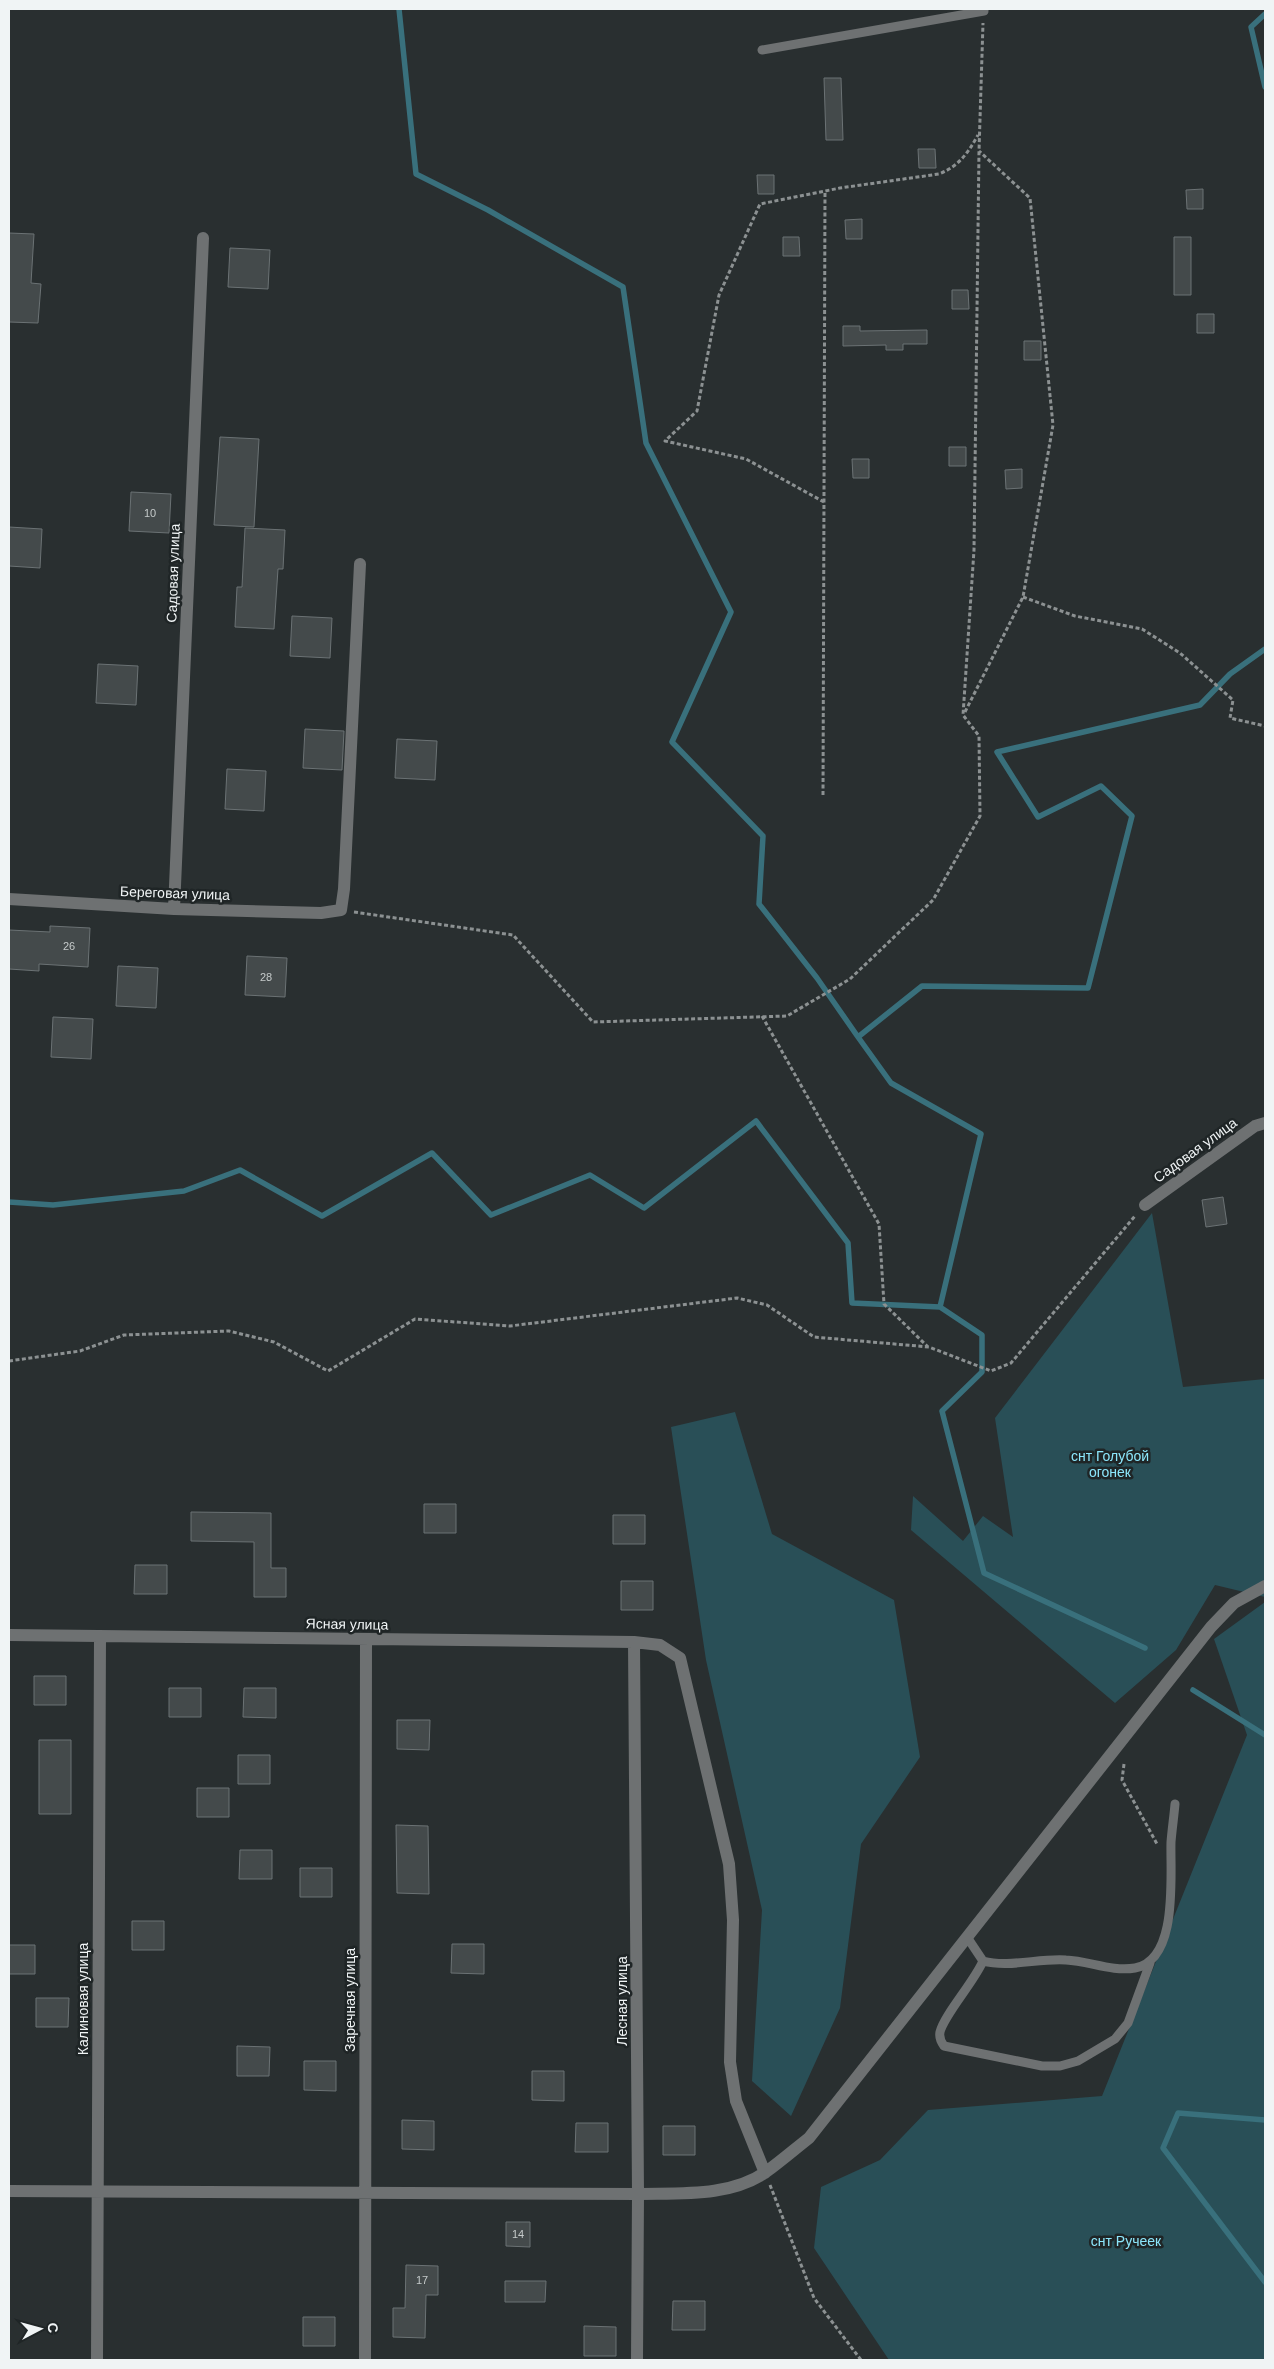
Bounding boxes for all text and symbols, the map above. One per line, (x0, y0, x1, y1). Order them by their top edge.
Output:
house number: 10 (144, 507, 156, 519)
street label: Садовая улица (163, 523, 183, 623)
street label: Береговая улица (120, 883, 231, 903)
house number: 26 (63, 940, 75, 952)
house number: 28 (260, 971, 272, 983)
street label: Садовая улица (1150, 1114, 1240, 1186)
park label: снт Голубой огонек (1071, 1448, 1149, 1480)
street label: Ясная улица (306, 1615, 389, 1633)
street label: Калиновая улица (75, 1943, 91, 2055)
street label: Заречная улица (342, 1948, 358, 2052)
street label: Лесная улица (614, 1956, 630, 2046)
house number: 14 (512, 2228, 524, 2240)
park label: снт Ручеек (1091, 2233, 1162, 2249)
house number: 17 (416, 2274, 428, 2286)
north arrow (15, 2304, 65, 2354)
text: С (44, 2322, 61, 2334)

